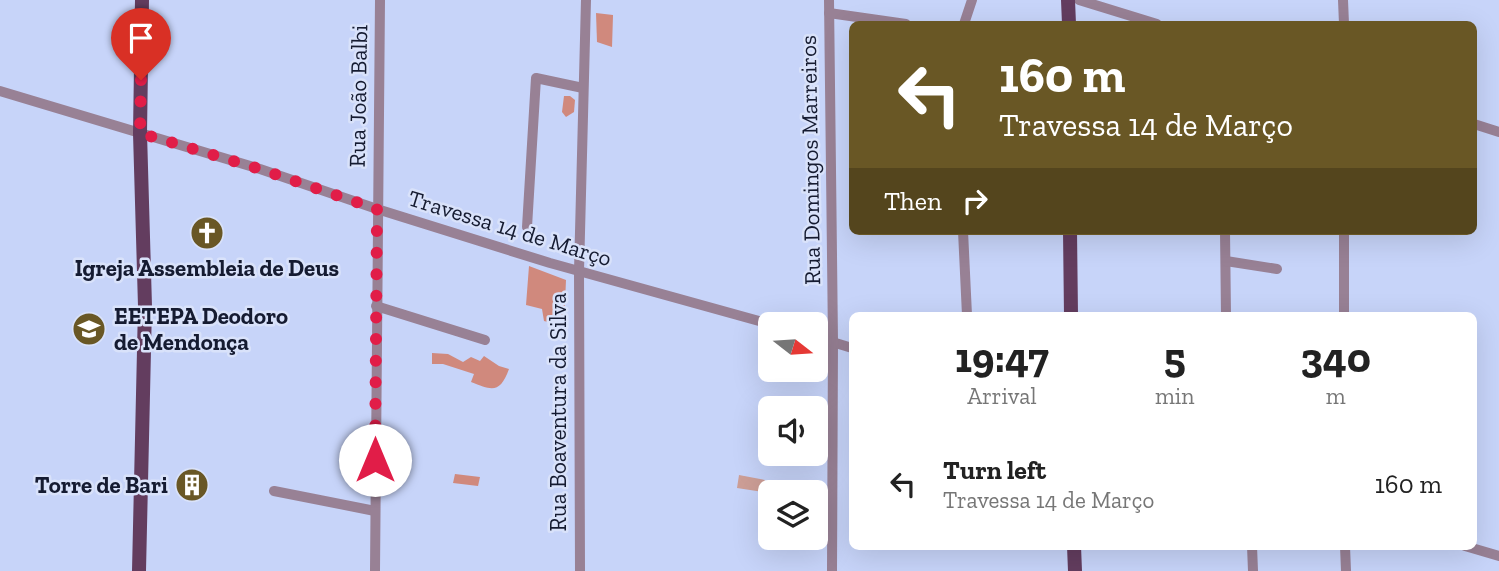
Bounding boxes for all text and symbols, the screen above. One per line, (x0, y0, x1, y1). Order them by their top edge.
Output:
pin (111, 8, 171, 80)
icon: arrive (122, 19, 160, 57)
street label: Rua João Balbi (343, 24, 373, 168)
street label: Rua Domingos Marreiros (794, 35, 826, 285)
text: 160 m (999, 46, 1125, 105)
icon: left (884, 49, 975, 140)
text: Travessa 14 de Março (999, 106, 1293, 144)
icon: right (956, 182, 994, 220)
street label: Travessa 14 de Março (405, 184, 615, 272)
text: Then (884, 185, 942, 217)
church icon: Igreja Assembleia de Deus (188, 214, 226, 252)
place label: Igreja Assembleia de Deus (75, 254, 339, 282)
street label: Rua Boaventura da Silva (544, 293, 572, 531)
place label: EETEPA Deodoro de Mendonça (114, 302, 288, 356)
school or university icon: EETEPA Deodoro de Mendonça (70, 310, 108, 348)
north arrow (758, 312, 828, 382)
map controls (758, 312, 828, 550)
text: 19:47 (955, 332, 1049, 383)
text: 5 (1164, 332, 1186, 383)
text: 340 (1300, 332, 1371, 383)
text: Arrival (967, 382, 1037, 410)
text: min (1155, 382, 1194, 410)
text: m (1326, 382, 1346, 410)
button: sound (758, 396, 828, 466)
position arrow (338, 423, 412, 497)
text: Turn left (943, 454, 1046, 486)
icon: left (884, 465, 922, 503)
building icon: Torre de Bari (173, 466, 211, 504)
text: 160 m (1375, 468, 1442, 500)
place label: Torre de Bari (35, 471, 168, 499)
button: layers (758, 480, 828, 550)
text: Travessa 14 de Março (943, 486, 1154, 514)

